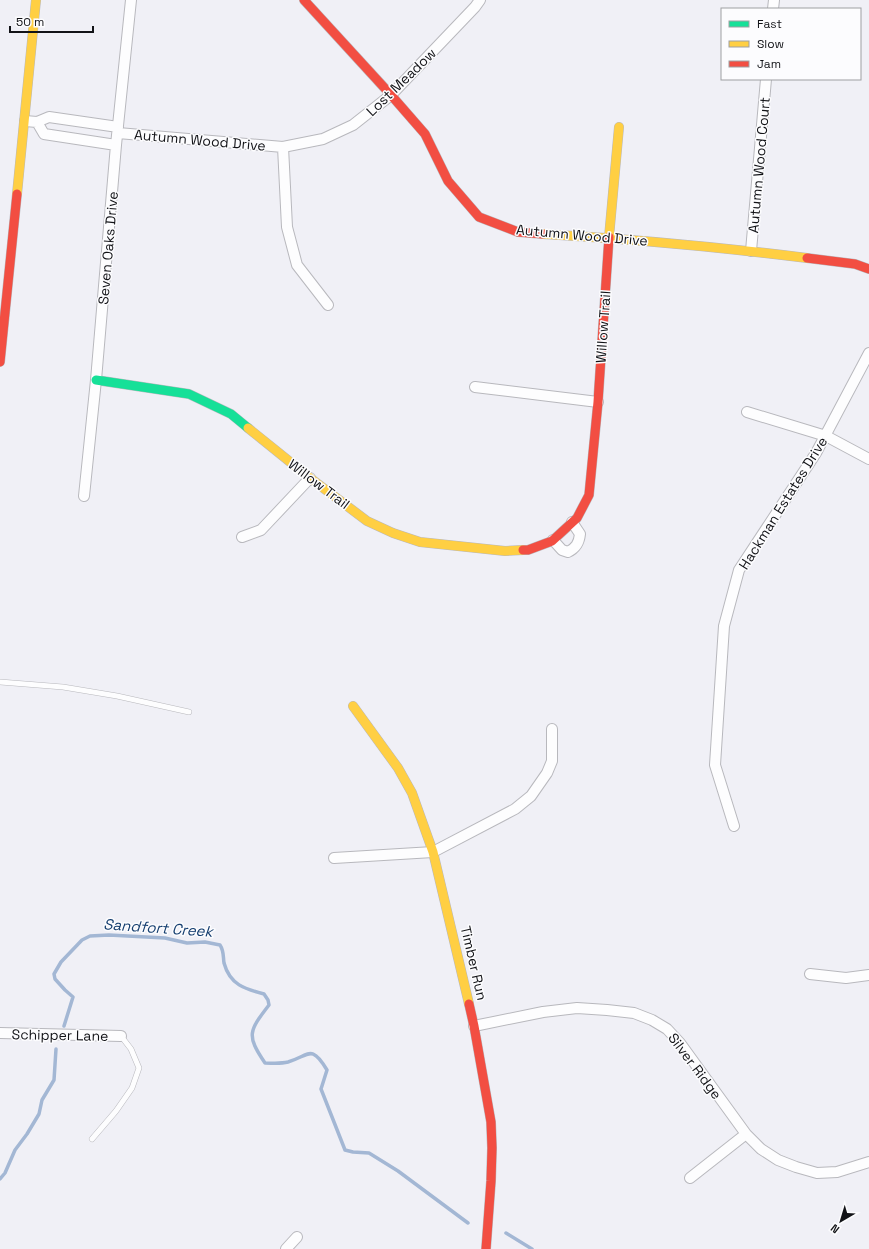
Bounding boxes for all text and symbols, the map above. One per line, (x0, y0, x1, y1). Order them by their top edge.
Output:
scale bar (10, 8, 93, 34)
legend (721, 8, 861, 80)
text: 50 m (16, 14, 44, 30)
text: Fast (757, 16, 782, 32)
text: Slow (757, 36, 784, 52)
street label: Lost Meadow (362, 44, 440, 120)
text: Jam (757, 56, 781, 72)
street label: Autumn Wood Court (744, 96, 774, 234)
street label: Autumn Wood Drive (133, 125, 267, 155)
street label: Seven Oaks Drive (94, 191, 122, 305)
street label: Autumn Wood Drive (515, 220, 649, 250)
street label: Willow Trail (591, 290, 615, 364)
street label: Hackman Estates Drive (735, 433, 831, 573)
street label: Willow Trail (285, 455, 353, 513)
water label: Sandfort Creek (103, 914, 215, 941)
street label: Timber Run (457, 924, 491, 1002)
street label: Schipper Lane (11, 1025, 109, 1045)
street label: Silver Ridge (664, 1029, 726, 1103)
north arrow (821, 1201, 861, 1241)
text: N (828, 1221, 842, 1237)

